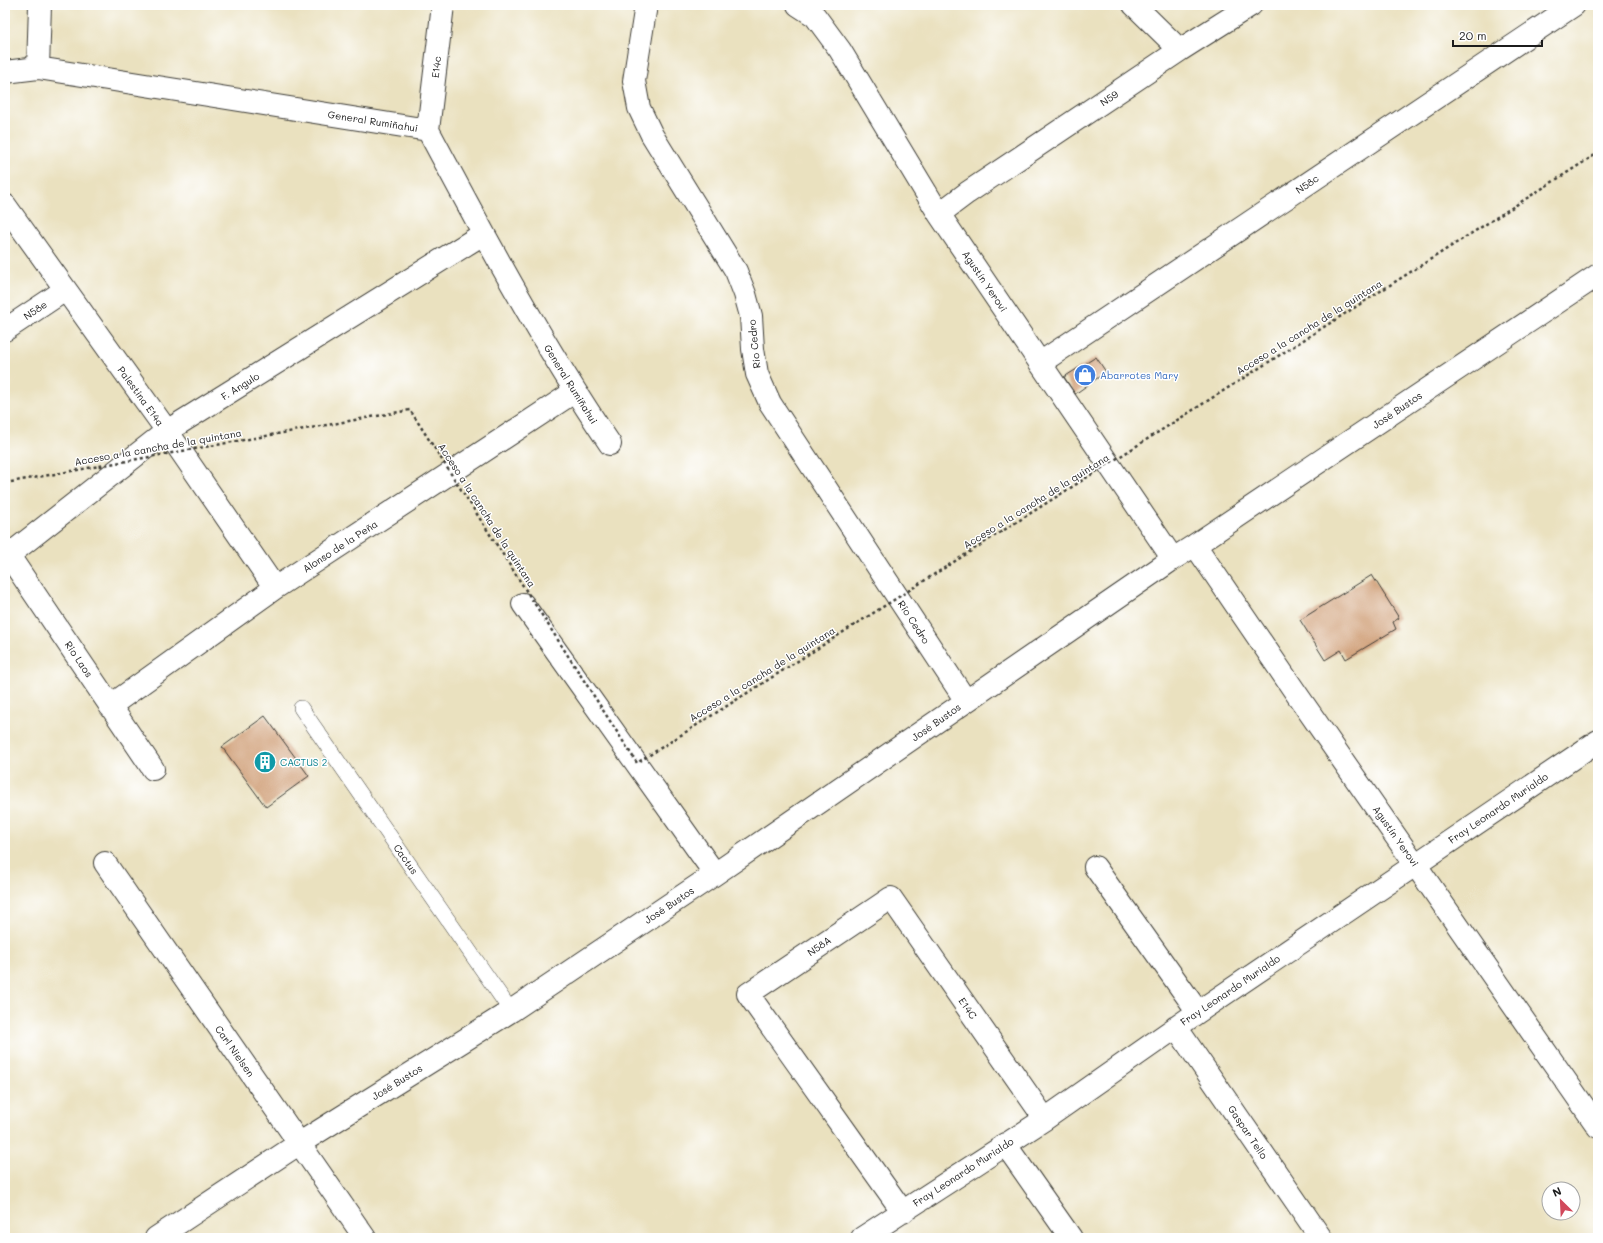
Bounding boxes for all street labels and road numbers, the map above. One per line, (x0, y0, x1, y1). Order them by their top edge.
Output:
street label: E14c (428, 55, 444, 79)
street label: N59 (1097, 87, 1121, 109)
street label: General Rumiñahui (327, 107, 419, 135)
street label: N58c (1293, 171, 1321, 197)
street label: Agustín Yerovi (959, 247, 1011, 315)
street label: Acceso a la cancha de la quintana (1233, 276, 1385, 378)
street label: N58e (21, 297, 49, 323)
street label: Río Cedro (744, 319, 764, 369)
street label: General Rumiñahui (541, 342, 601, 426)
street label: Palestina E14a (115, 363, 167, 429)
street label: F. Angulo (218, 369, 262, 403)
street label: José Bustos (1369, 388, 1425, 432)
street label: Acceso a la cancha de la quintana (73, 425, 243, 469)
street label: Acceso a la cancha de la quintana (435, 440, 539, 590)
street label: Acceso a la cancha de la quintana (960, 450, 1112, 552)
street label: Alonso de la Peña (300, 517, 380, 575)
street label: Río Cedro (895, 598, 933, 647)
street label: Acceso a la cancha de la quintana (686, 623, 838, 725)
street label: Rio Laos (62, 638, 96, 680)
street label: José Bustos (908, 700, 964, 744)
street label: Fray Leonardo Murialdo (1445, 769, 1551, 847)
street label: Agustín Yerovi (1370, 803, 1422, 869)
street label: Cactus (391, 841, 422, 877)
street label: José Bustos (641, 883, 697, 927)
street label: N58A (804, 933, 834, 959)
street label: Fray Leonardo Murialdo (1177, 951, 1283, 1029)
street label: E14C (956, 994, 980, 1022)
street label: Carl Nielsen (212, 1022, 258, 1080)
street label: José Bustos (369, 1061, 425, 1103)
street label: Gaspar Tello (1225, 1102, 1271, 1162)
street label: Fray Leonardo Murialdo (910, 1134, 1016, 1210)

